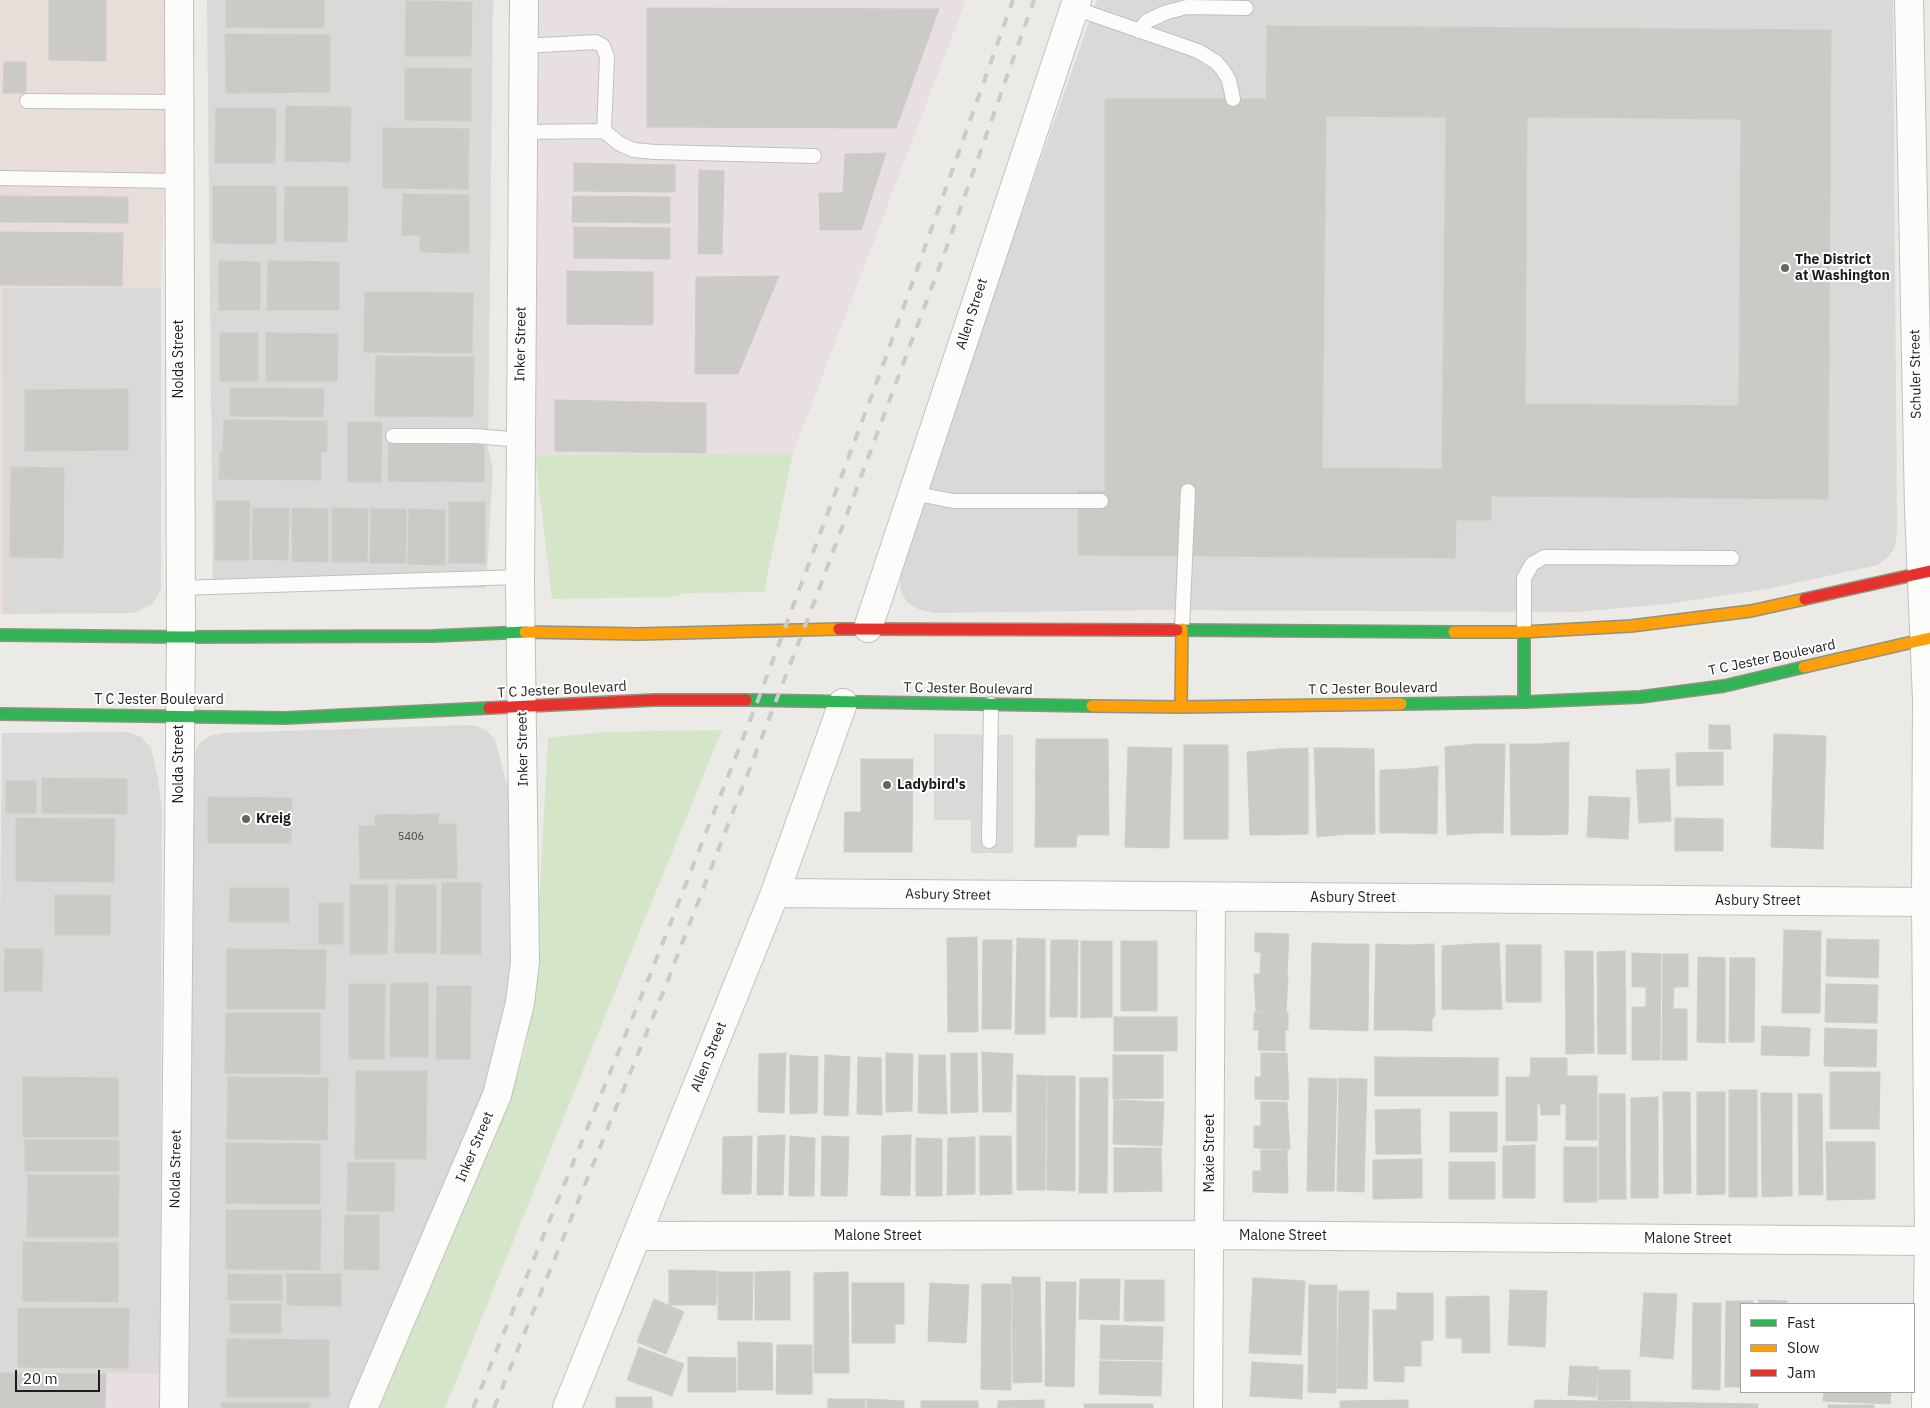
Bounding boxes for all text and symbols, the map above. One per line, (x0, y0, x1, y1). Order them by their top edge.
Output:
place label: The District at Washington (1795, 252, 1890, 284)
marker: The District at Washington (1779, 262, 1791, 274)
street label: Allen Street (953, 276, 991, 352)
street label: Inker Street (512, 306, 530, 382)
street label: Nolda Street (171, 320, 187, 398)
street label: Schuler Street (1907, 329, 1925, 419)
street label: T C Jester Boulevard (1707, 636, 1837, 680)
street label: T C Jester Boulevard (497, 678, 627, 702)
street label: T C Jester Boulevard (903, 679, 1033, 699)
street label: T C Jester Boulevard (1308, 679, 1438, 699)
street label: T C Jester Boulevard (94, 692, 224, 708)
street label: Inker Street (514, 711, 532, 787)
street label: Nolda Street (171, 725, 187, 803)
place label: Ladybird's (897, 777, 966, 793)
marker: Ladybird's (881, 779, 893, 791)
place label: Kreig (256, 811, 291, 827)
marker: Kreig (240, 813, 252, 825)
house number: 5406 (398, 830, 424, 844)
street label: Asbury Street (905, 886, 991, 904)
street label: Asbury Street (1310, 890, 1396, 906)
street label: Asbury Street (1715, 893, 1801, 909)
street label: Allen Street (687, 1020, 731, 1094)
street label: Inker Street (453, 1109, 497, 1185)
street label: Maxie Street (1202, 1114, 1218, 1192)
street label: Nolda Street (167, 1129, 185, 1209)
street label: Malone Street (834, 1228, 922, 1244)
street label: Malone Street (1239, 1228, 1327, 1244)
street label: Malone Street (1644, 1231, 1732, 1247)
legend (1740, 1303, 1915, 1393)
text: Fast (1787, 1313, 1815, 1332)
text: Slow (1787, 1338, 1820, 1357)
scale bar (18, 1360, 102, 1392)
text: Jam (1787, 1363, 1816, 1382)
text: 20 m (23, 1369, 58, 1388)

